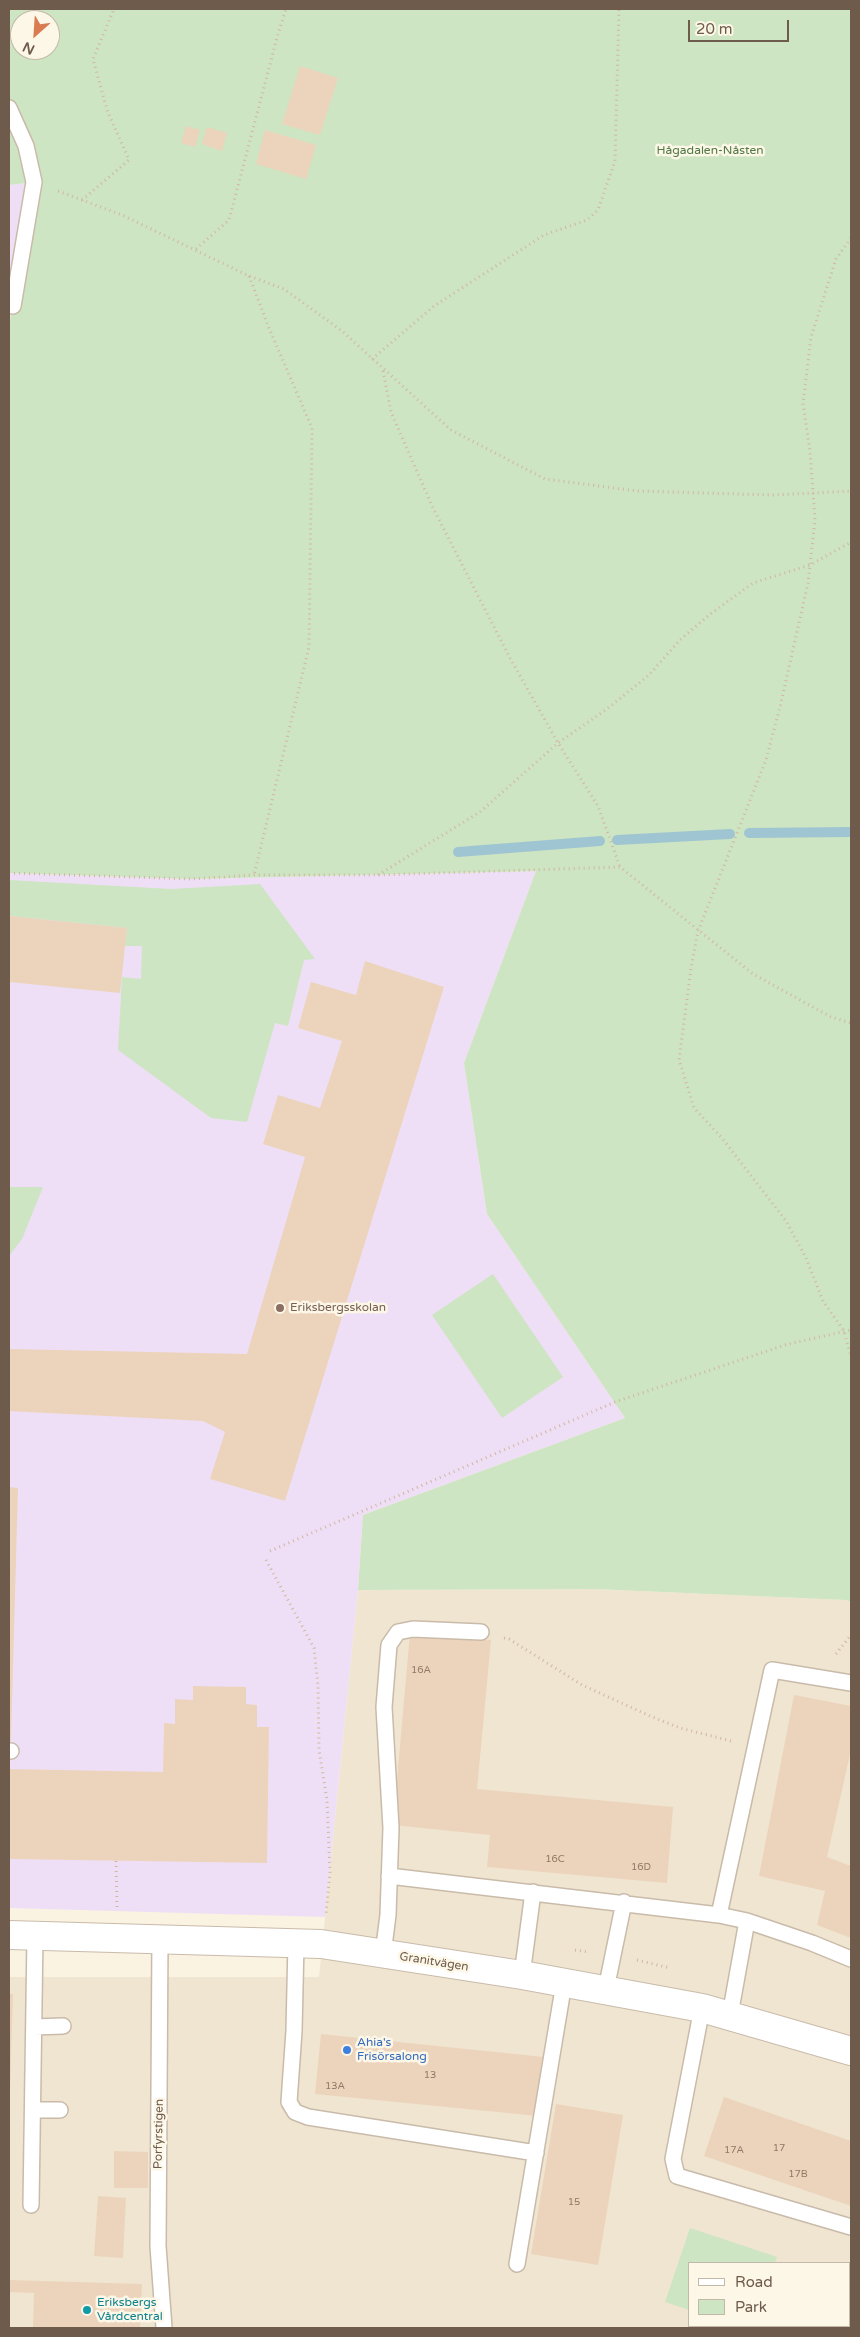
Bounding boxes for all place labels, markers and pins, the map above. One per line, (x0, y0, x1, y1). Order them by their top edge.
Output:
place label: Eriksbergsskolan (290, 1301, 386, 1315)
marker: Eriksbergsskolan (274, 1302, 286, 1314)
place label: Ahia's Frisörsalong (357, 2036, 427, 2064)
marker: Ahia's Frisörsalong (341, 2044, 353, 2056)
place label: Eriksbergs Vårdcentral (97, 2296, 163, 2324)
marker: Eriksbergs Vårdcentral (81, 2304, 93, 2316)

